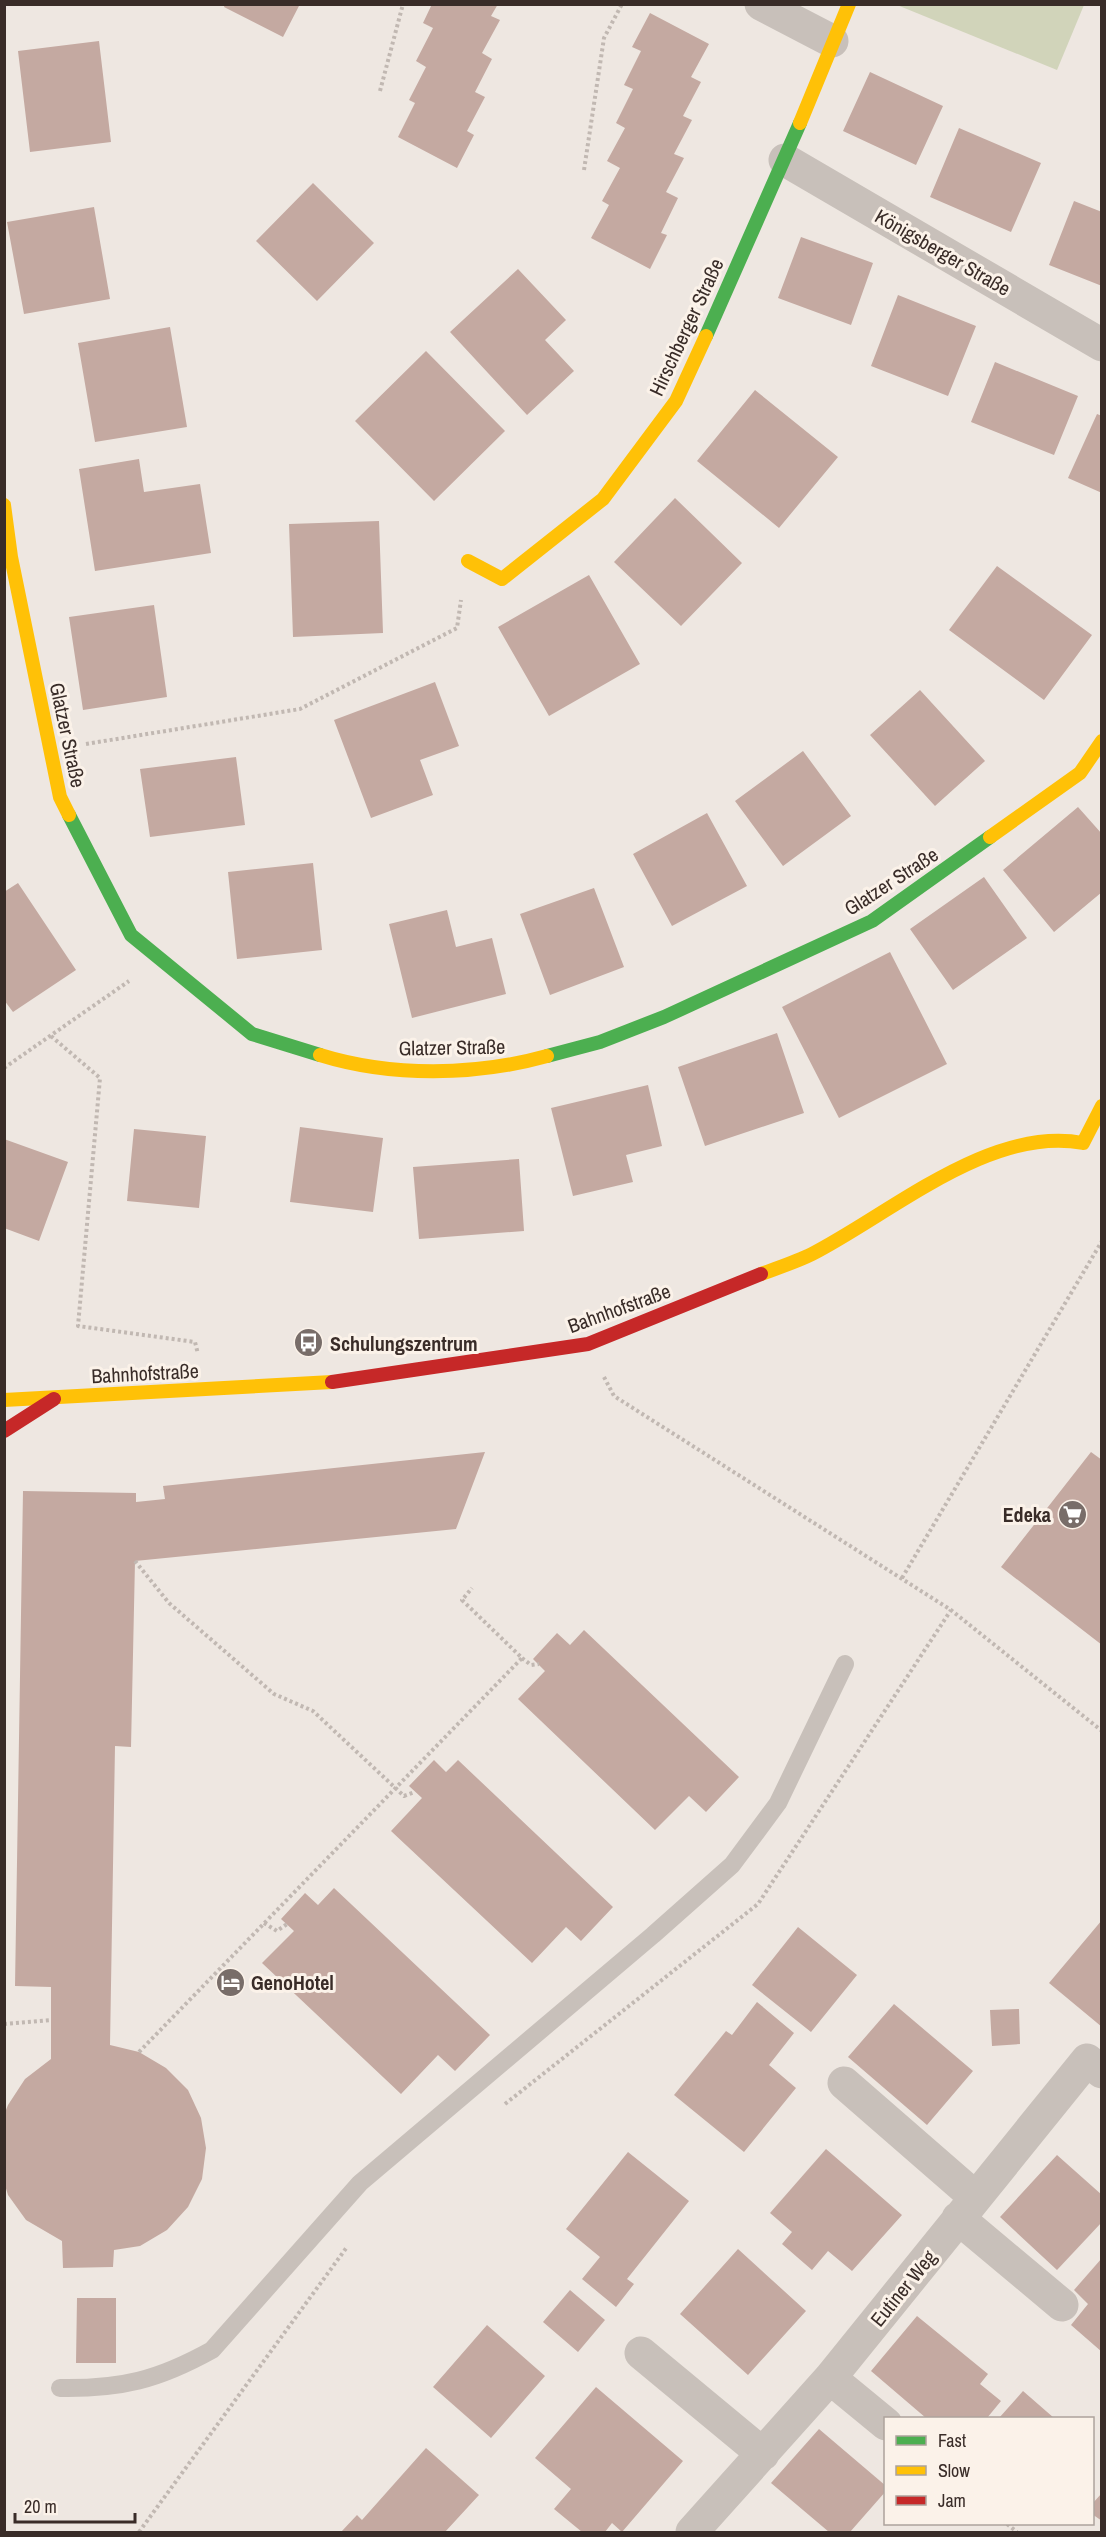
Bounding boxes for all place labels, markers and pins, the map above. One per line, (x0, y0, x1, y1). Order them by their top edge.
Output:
bus stop icon: Schulungszentrum (293, 1327, 325, 1359)
place label: Schulungszentrum (330, 1330, 478, 1357)
supermarket icon: Edeka (1056, 1498, 1088, 1530)
place label: Edeka (1003, 1501, 1051, 1528)
hotel icon: GenoHotel (214, 1966, 246, 1998)
place label: GenoHotel (251, 1969, 334, 1996)

